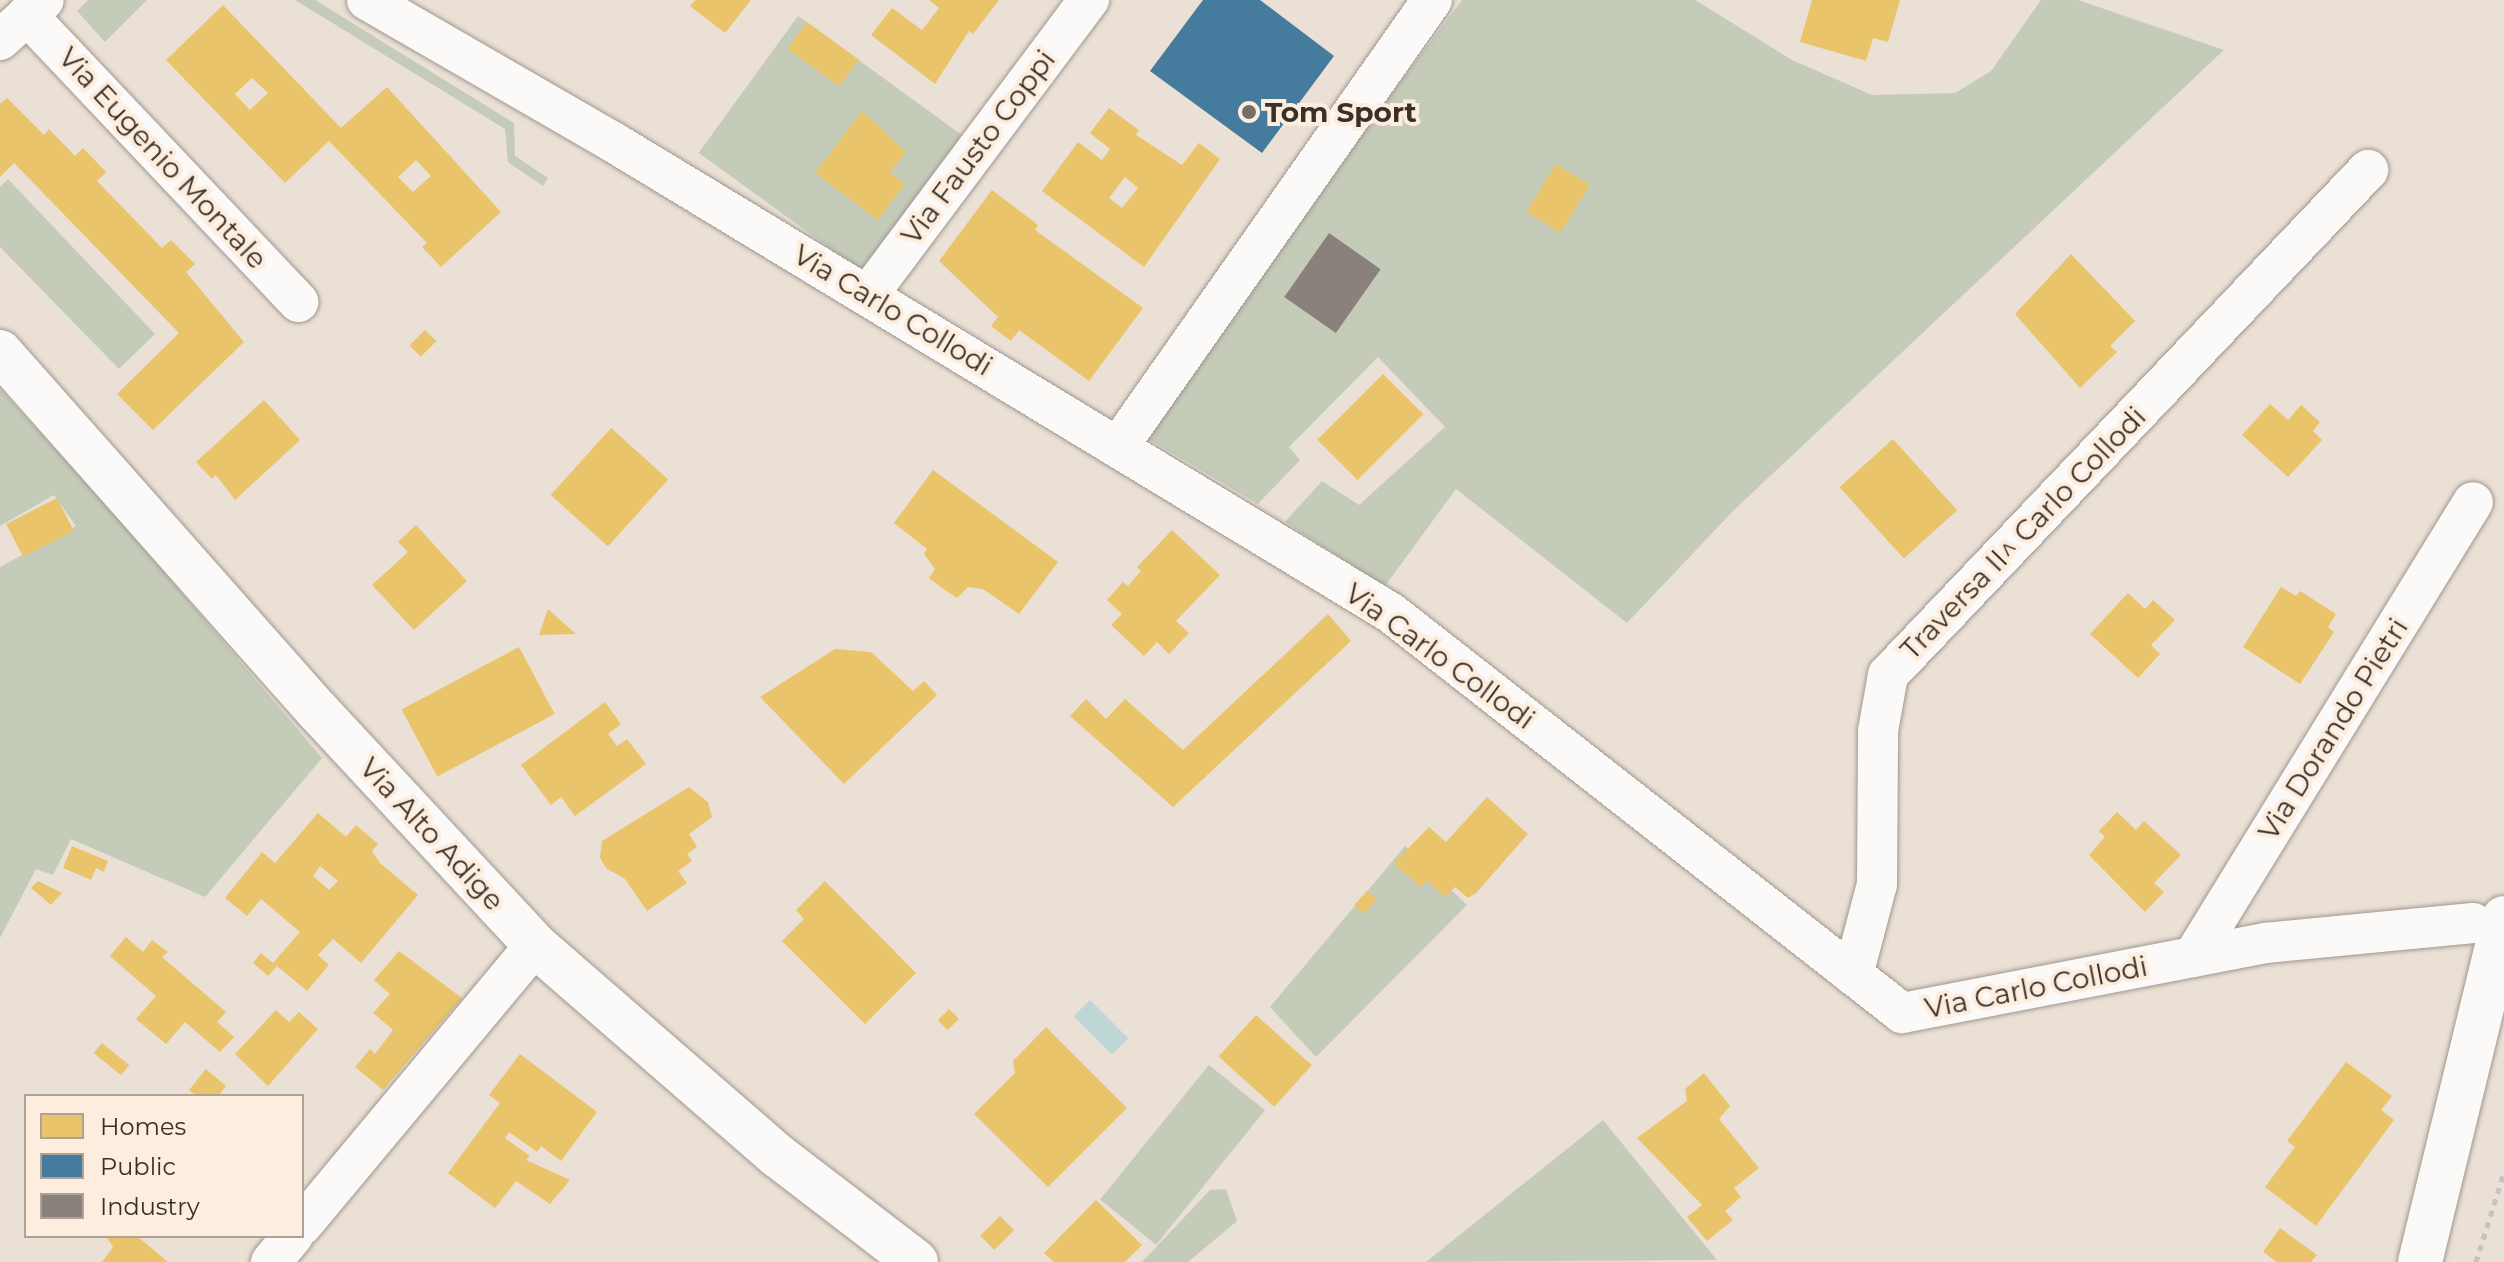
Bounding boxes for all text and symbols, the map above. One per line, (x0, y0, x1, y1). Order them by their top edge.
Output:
street label: Via Eugenio Montale (52, 40, 274, 276)
street label: Via Fausto Coppi (894, 43, 1062, 251)
place label: Tom Sport (1265, 95, 1417, 129)
marker: Tom Sport (1240, 103, 1258, 121)
street label: Via Carlo Collodi (788, 237, 998, 383)
street label: Traversa II^ Carlo Collodi (1893, 400, 2153, 666)
street label: Via Carlo Collodi (1339, 576, 1541, 736)
street label: Via Dorando Pietri (2251, 612, 2415, 846)
street label: Via Alto Adige (353, 751, 511, 917)
street label: Via Carlo Collodi (1922, 949, 2150, 1025)
legend (24, 1094, 304, 1238)
text: Homes (100, 1112, 186, 1141)
text: Public (100, 1152, 176, 1181)
text: Industry (100, 1192, 200, 1221)

